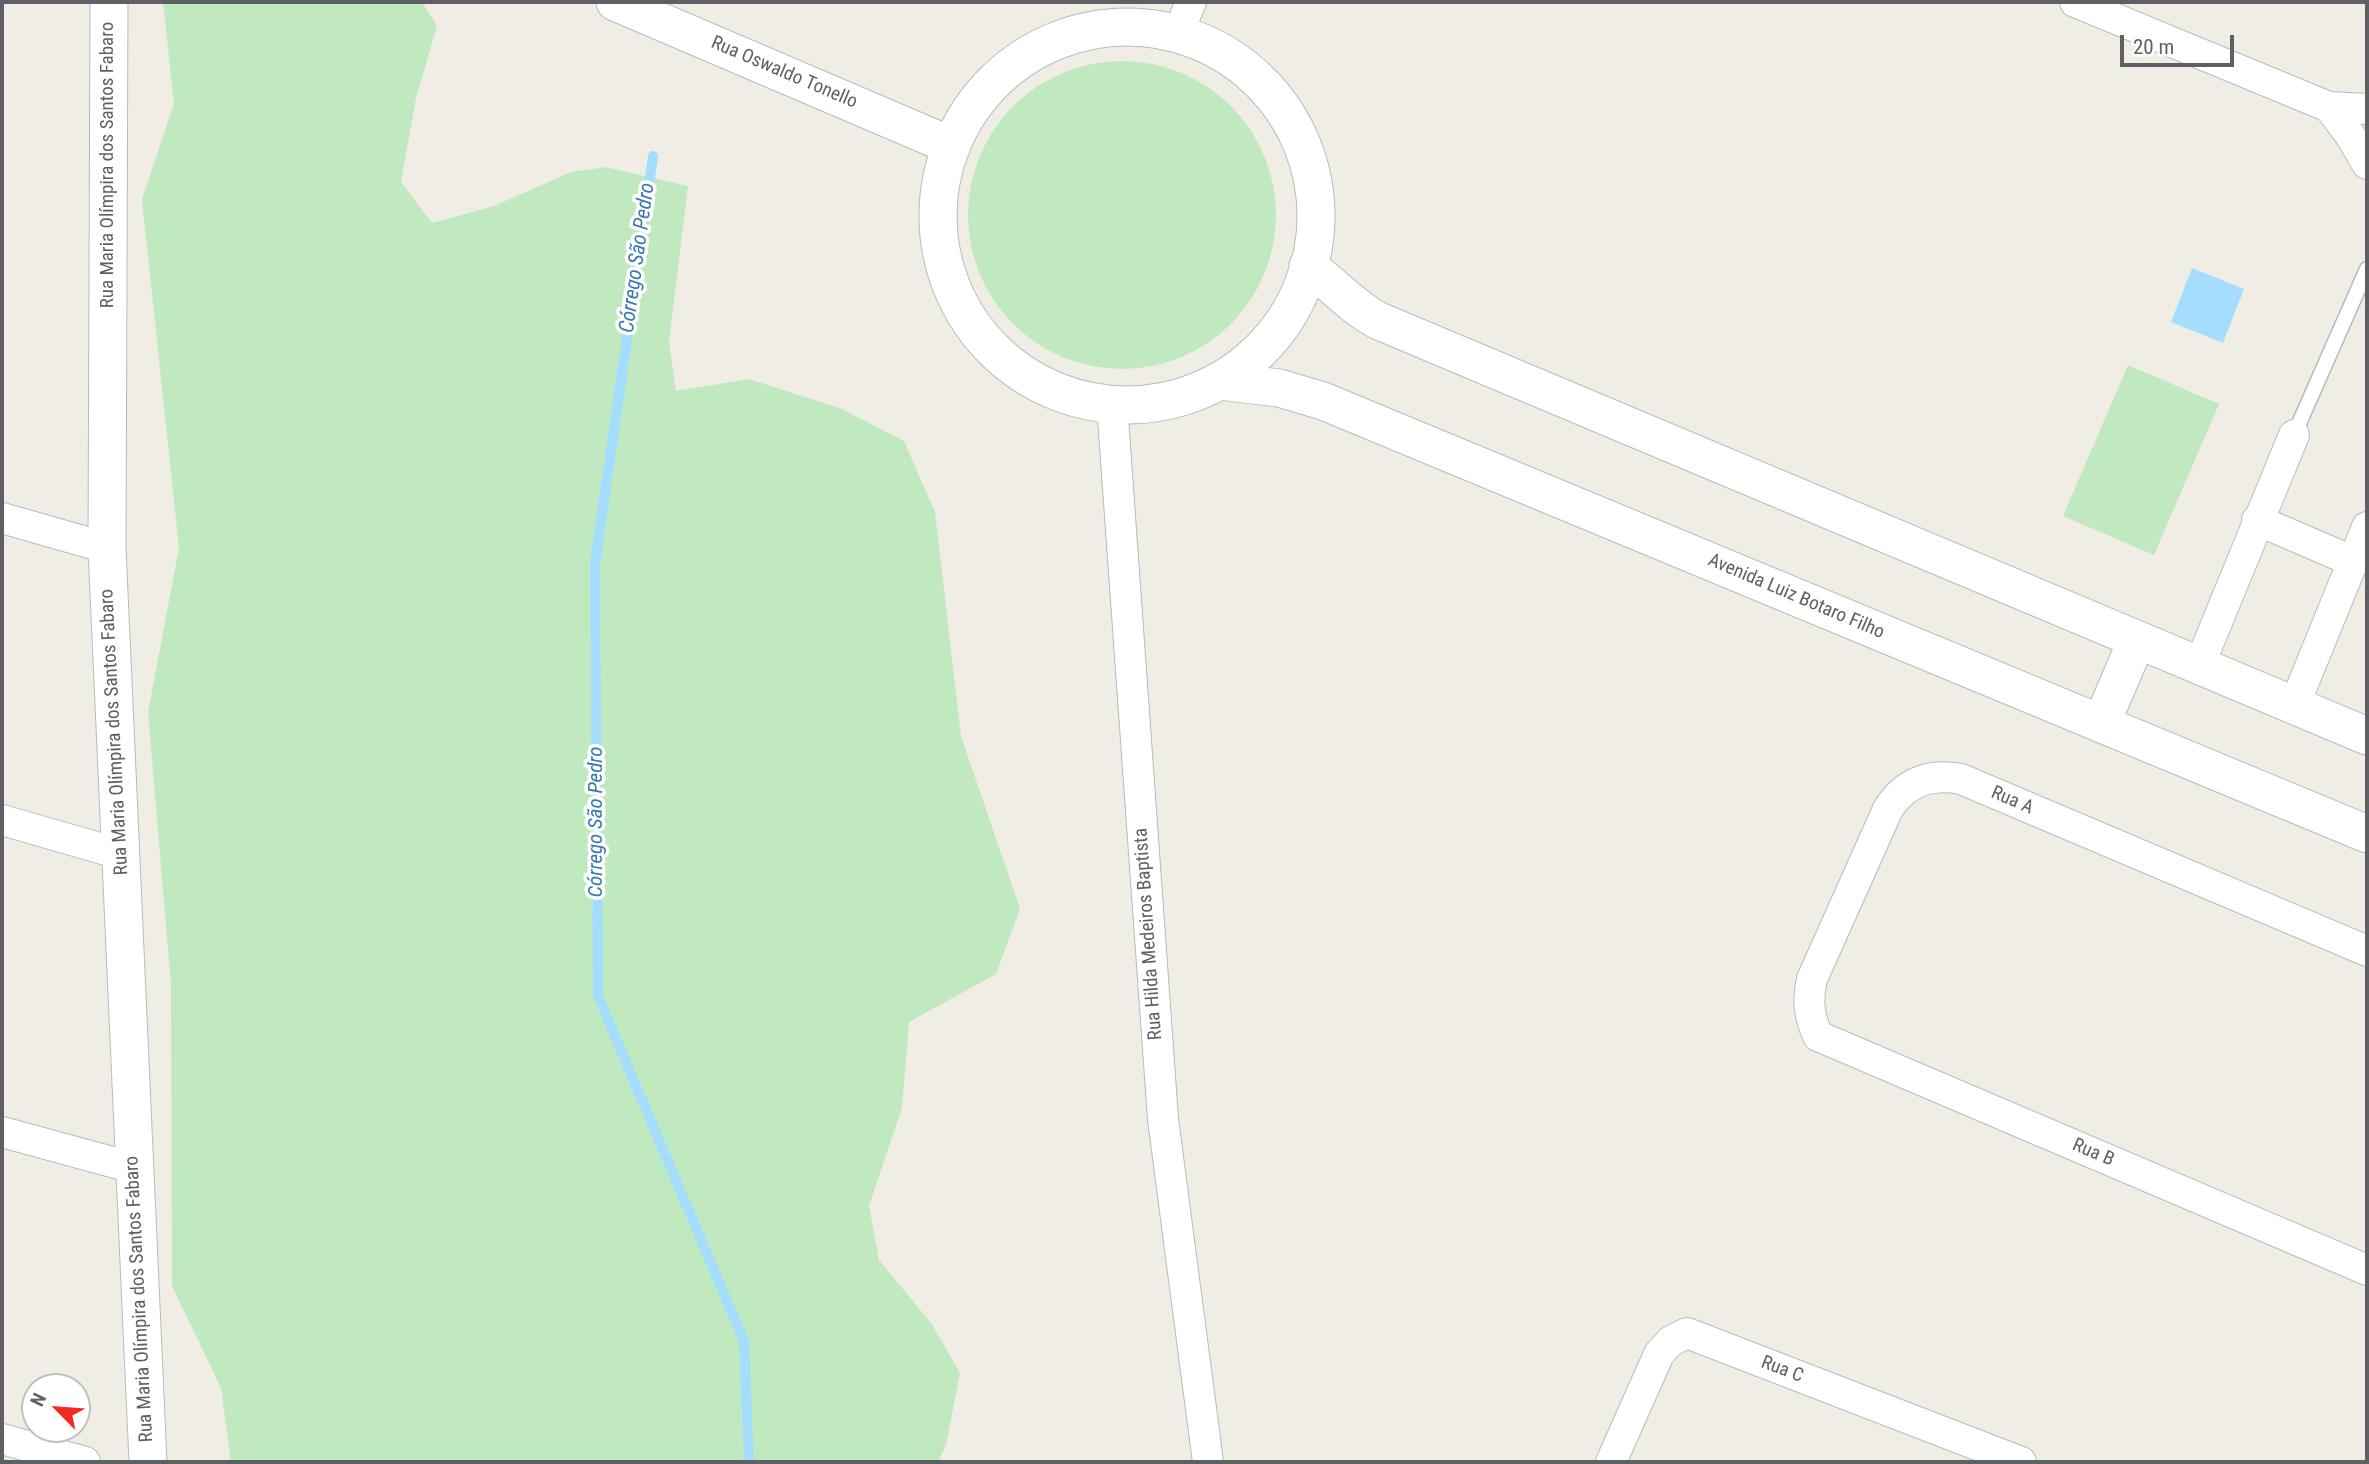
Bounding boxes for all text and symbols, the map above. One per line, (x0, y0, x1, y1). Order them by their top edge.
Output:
scale bar (2124, 21, 2238, 65)
street label: Rua Maria Olímpira dos Santos Fabaro (97, 22, 119, 308)
street label: Rua Oswaldo Tonello (707, 32, 861, 114)
text: 20 m (2133, 35, 2174, 59)
water label: Córrego São Pedro (615, 182, 661, 334)
street label: Avenida Luiz Botaro Filho (1704, 549, 1888, 645)
street label: Rua Maria Olímpira dos Santos Fabaro (96, 588, 134, 876)
water label: Córrego São Pedro (584, 747, 610, 897)
street label: Rua A (1987, 782, 2037, 820)
street label: Rua Hilda Medeiros Baptista (1130, 827, 1168, 1041)
street label: Rua B (2069, 1134, 2117, 1172)
street label: Rua Maria Olímpira dos Santos Fabaro (121, 1155, 159, 1443)
street label: Rua C (1758, 1352, 1806, 1388)
north arrow (21, 1373, 91, 1443)
text: N (25, 1390, 51, 1410)

